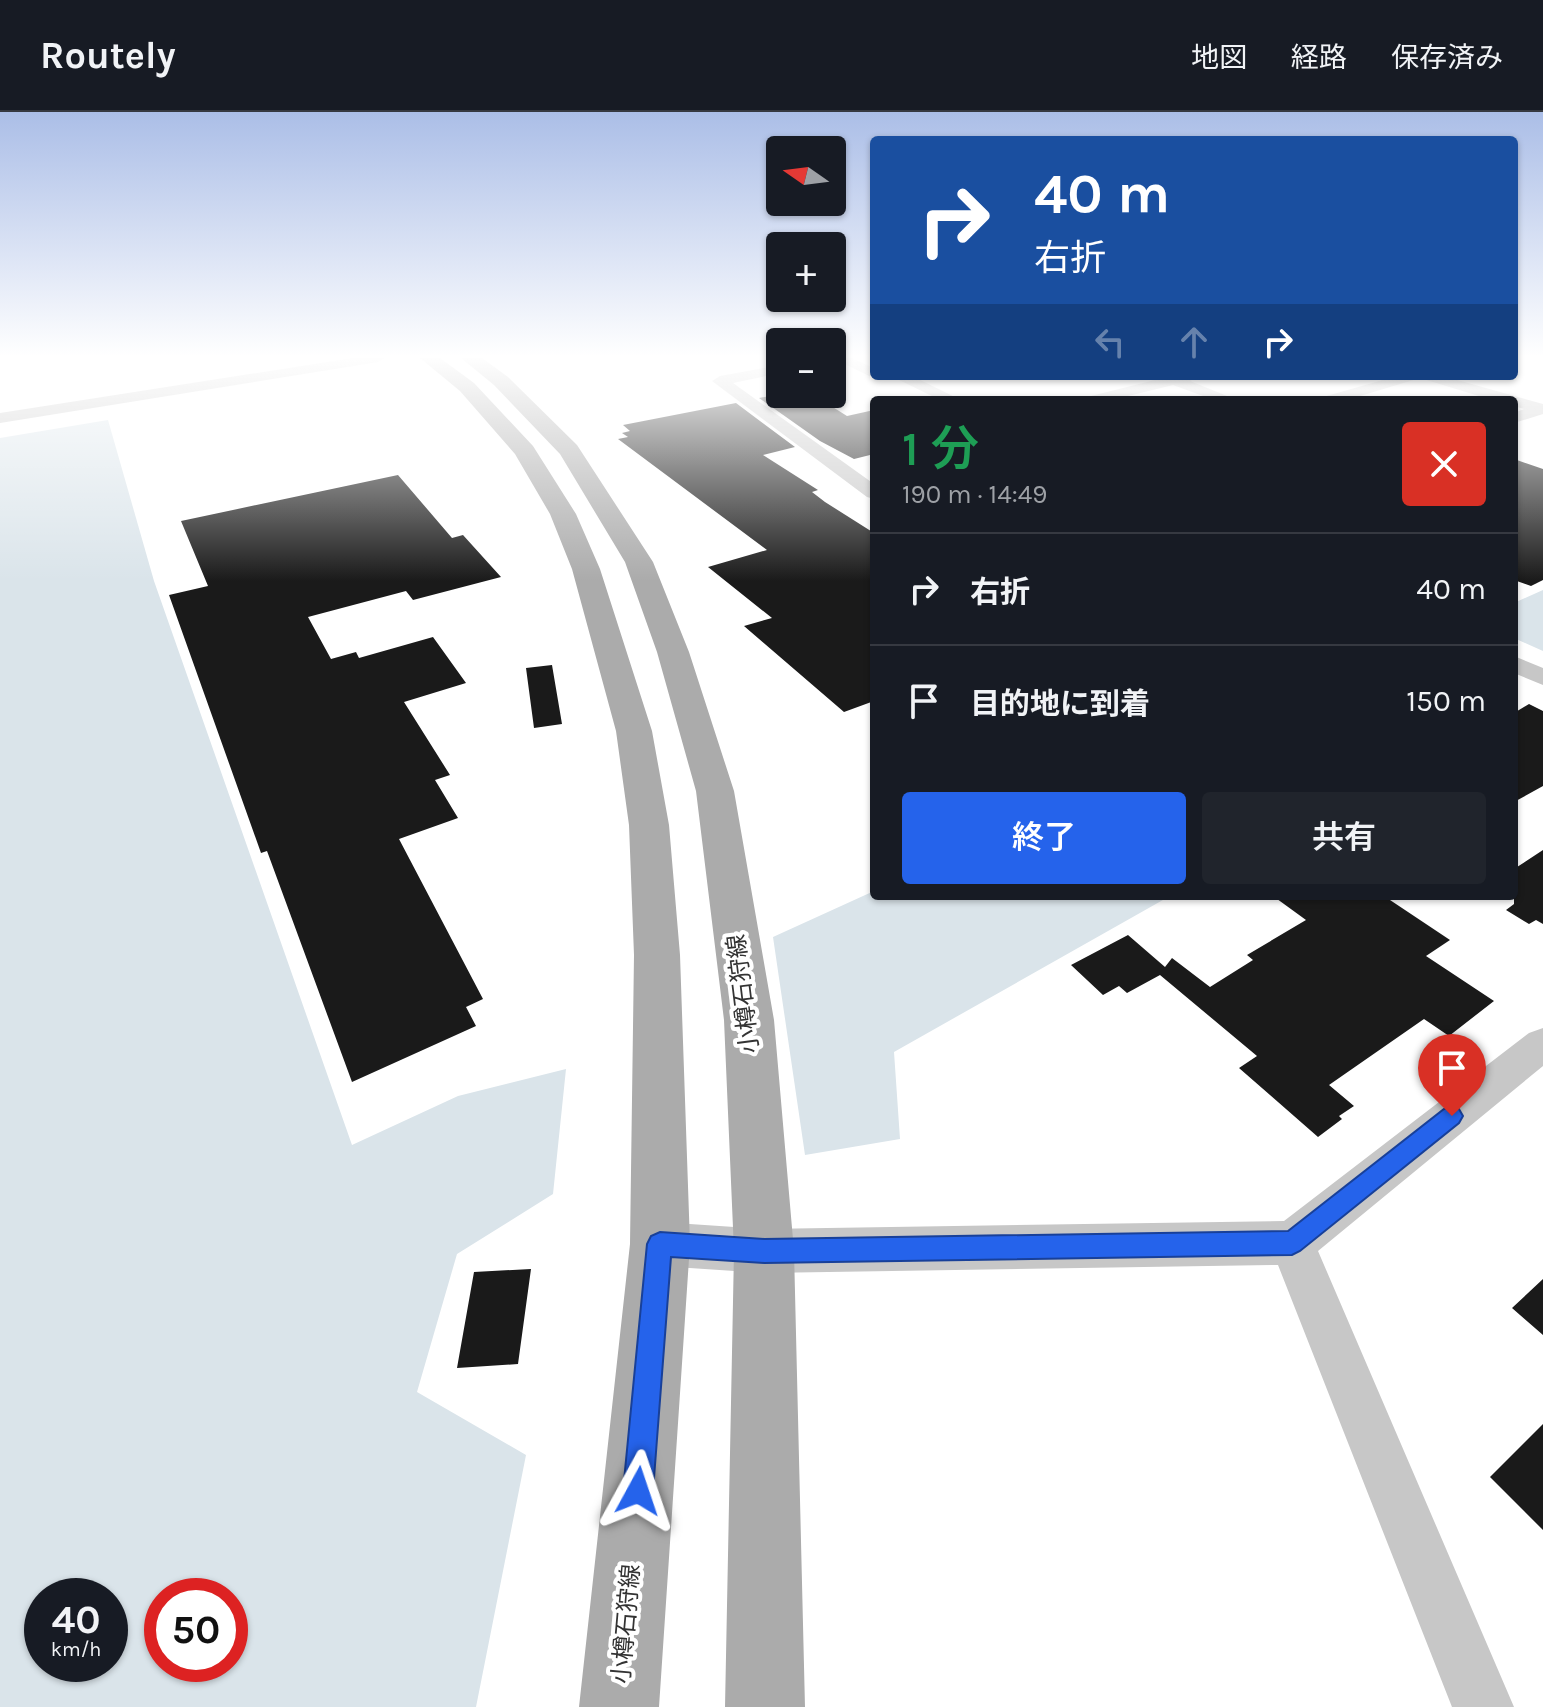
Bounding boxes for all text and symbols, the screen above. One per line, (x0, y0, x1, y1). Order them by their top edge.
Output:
text: Routely (40, 33, 176, 78)
text: 地図 (1191, 41, 1247, 74)
text: 経路 (1291, 41, 1347, 74)
text: 保存済み (1391, 41, 1503, 74)
north arrow (766, 136, 846, 216)
map controls (766, 136, 846, 408)
text: 40 m (1034, 161, 1170, 226)
icon: right (902, 168, 1006, 272)
button: + (766, 232, 846, 312)
text: 右折 (1034, 237, 1106, 279)
icon: left (1088, 320, 1132, 364)
icon: ahead (1172, 320, 1216, 364)
icon: right (1256, 320, 1300, 364)
button: − (766, 328, 846, 408)
text: 1 分 (902, 421, 979, 477)
button: close (1402, 422, 1486, 506)
text: 190 m · 14:49 (902, 479, 1047, 510)
icon: right (902, 567, 946, 611)
text: 40 m (1416, 571, 1486, 607)
text: 右折 (970, 574, 1030, 610)
icon: arrive (902, 679, 946, 723)
text: 150 m (1406, 683, 1486, 719)
text: 目的地に到着 (970, 686, 1150, 722)
button: 終了 (902, 792, 1186, 884)
button: 共有 (1202, 792, 1486, 884)
street label: 小樽石狩線 (722, 933, 764, 1055)
pin (1418, 1034, 1486, 1116)
icon: arrive (1430, 1046, 1474, 1090)
position arrow (596, 1449, 680, 1533)
street label: 小樽石狩線 (607, 1563, 645, 1685)
speed limit sign: 50 (144, 1578, 248, 1682)
text: 40 (51, 1596, 101, 1643)
text: km/h (51, 1638, 101, 1661)

